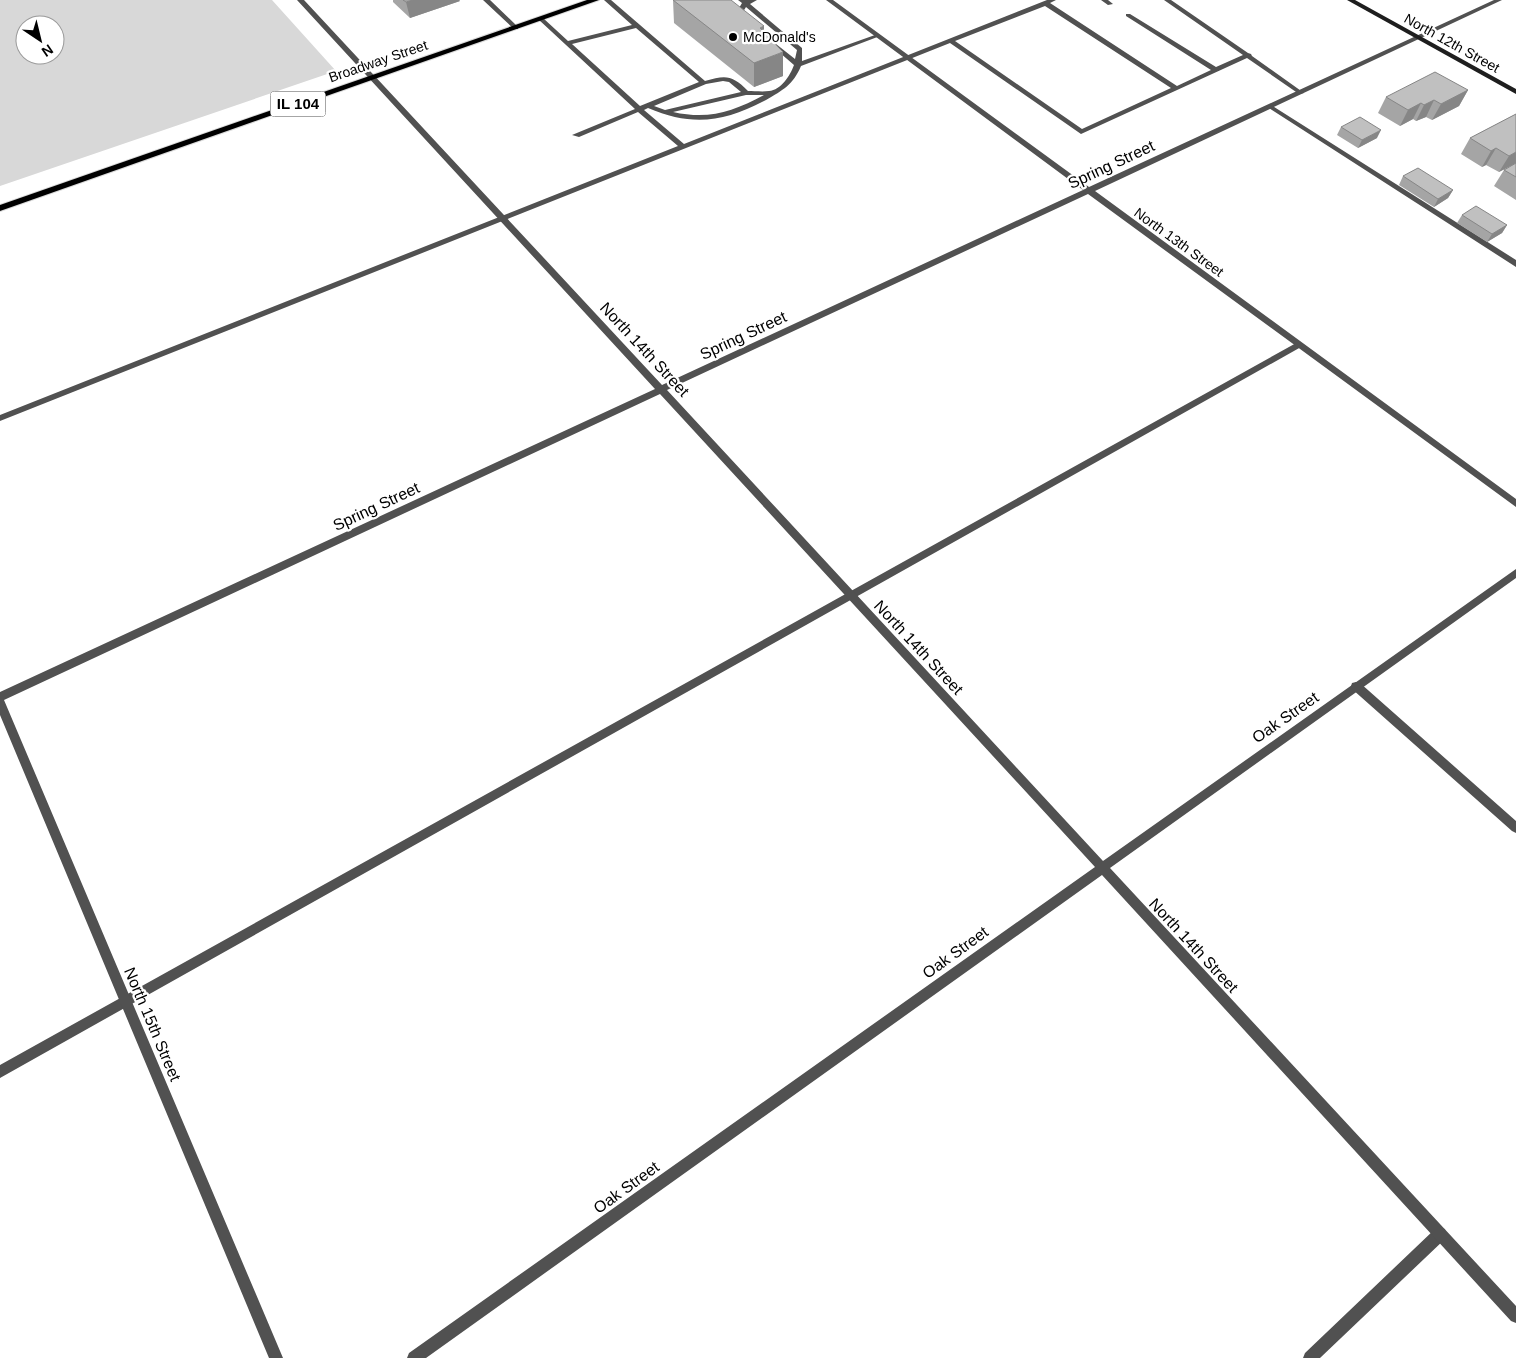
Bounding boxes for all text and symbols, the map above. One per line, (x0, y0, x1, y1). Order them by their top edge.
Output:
street label: North 12th Street (1401, 10, 1503, 76)
north arrow (15, 15, 65, 65)
place label: McDonald's (743, 29, 816, 45)
marker: McDonald's (727, 31, 739, 43)
street label: Broadway Street (326, 37, 430, 85)
text: N (39, 41, 56, 60)
road number: IL 104 (270, 92, 326, 116)
street label: Spring Street (1065, 137, 1158, 192)
street label: North 13th Street (1131, 204, 1227, 280)
street label: North 14th Street (597, 299, 693, 400)
street label: Spring Street (697, 308, 790, 363)
street label: Spring Street (330, 479, 423, 534)
street label: North 14th Street (871, 597, 967, 698)
street label: Oak Street (1249, 688, 1322, 746)
street label: North 14th Street (1146, 895, 1242, 996)
street label: Oak Street (919, 923, 992, 982)
street label: North 15th Street (121, 965, 184, 1084)
street label: Oak Street (590, 1158, 663, 1217)

